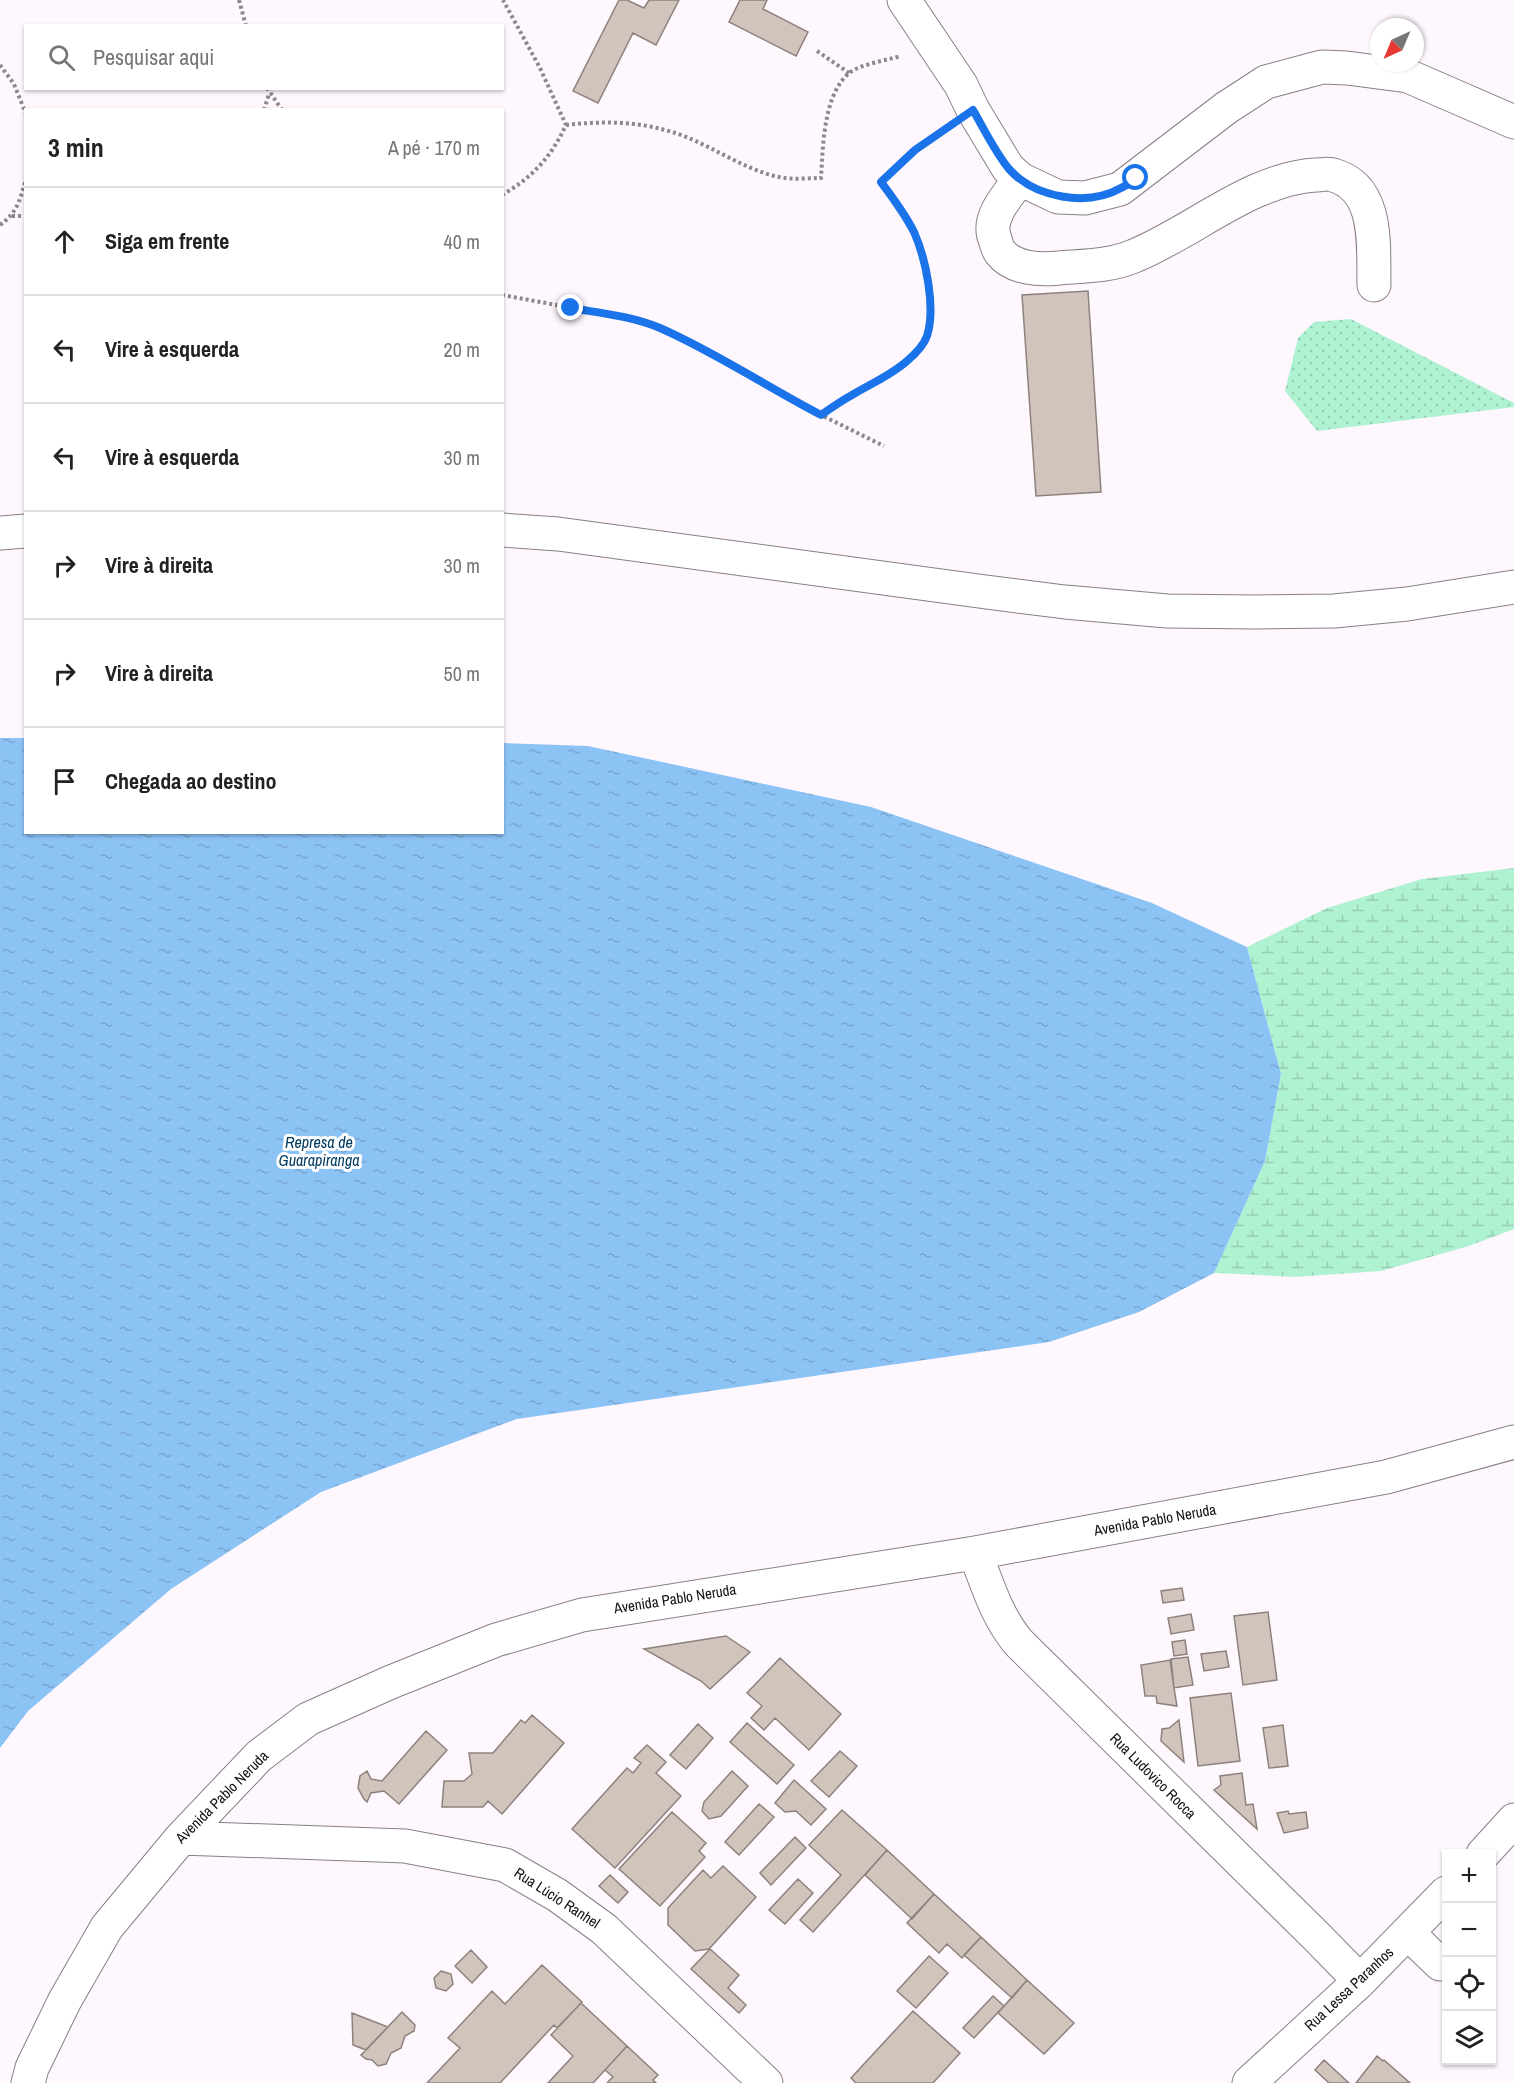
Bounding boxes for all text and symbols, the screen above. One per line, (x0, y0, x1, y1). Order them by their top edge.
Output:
north arrow (1370, 18, 1424, 72)
search box (24, 24, 504, 90)
icon: search (45, 41, 78, 74)
text: Pesquisar aqui (93, 42, 214, 72)
text: 3 min (48, 130, 104, 165)
text: A pé · 170 m (388, 134, 480, 161)
route start (1122, 164, 1148, 190)
icon: ahead (48, 225, 81, 258)
text: Siga em frente (105, 226, 229, 256)
text: 40 m (444, 228, 480, 255)
route end (557, 294, 583, 320)
icon: left (48, 333, 81, 366)
text: Vire à esquerda (105, 334, 239, 364)
text: 20 m (444, 336, 480, 363)
icon: left (48, 441, 81, 474)
text: Vire à esquerda (105, 442, 239, 472)
text: 30 m (444, 444, 480, 471)
icon: right (48, 549, 81, 582)
text: Vire à direita (105, 550, 213, 580)
text: 30 m (444, 552, 480, 579)
icon: right (48, 657, 81, 690)
text: Vire à direita (105, 658, 213, 688)
text: 50 m (444, 660, 480, 687)
icon: arrive (48, 765, 81, 798)
text: Chegada ao destino (105, 766, 276, 796)
water label: Represa de Guarapiranga (279, 1131, 359, 1171)
street label: Avenida Pablo Neruda (1091, 1498, 1218, 1541)
street label: Avenida Pablo Neruda (611, 1578, 738, 1619)
street label: Rua Ludovico Rocca (1106, 1728, 1201, 1824)
street label: Avenida Pablo Neruda (170, 1745, 273, 1848)
map controls (1442, 1849, 1496, 2065)
button: + (1442, 1849, 1496, 1903)
street label: Rua Lúcio Ranhel (510, 1862, 604, 1933)
button: − (1442, 1903, 1496, 1957)
street label: Rua Lessa Paranhos (1299, 1942, 1398, 2035)
button: locate (1442, 1957, 1496, 2011)
button: layers (1442, 2011, 1496, 2065)

